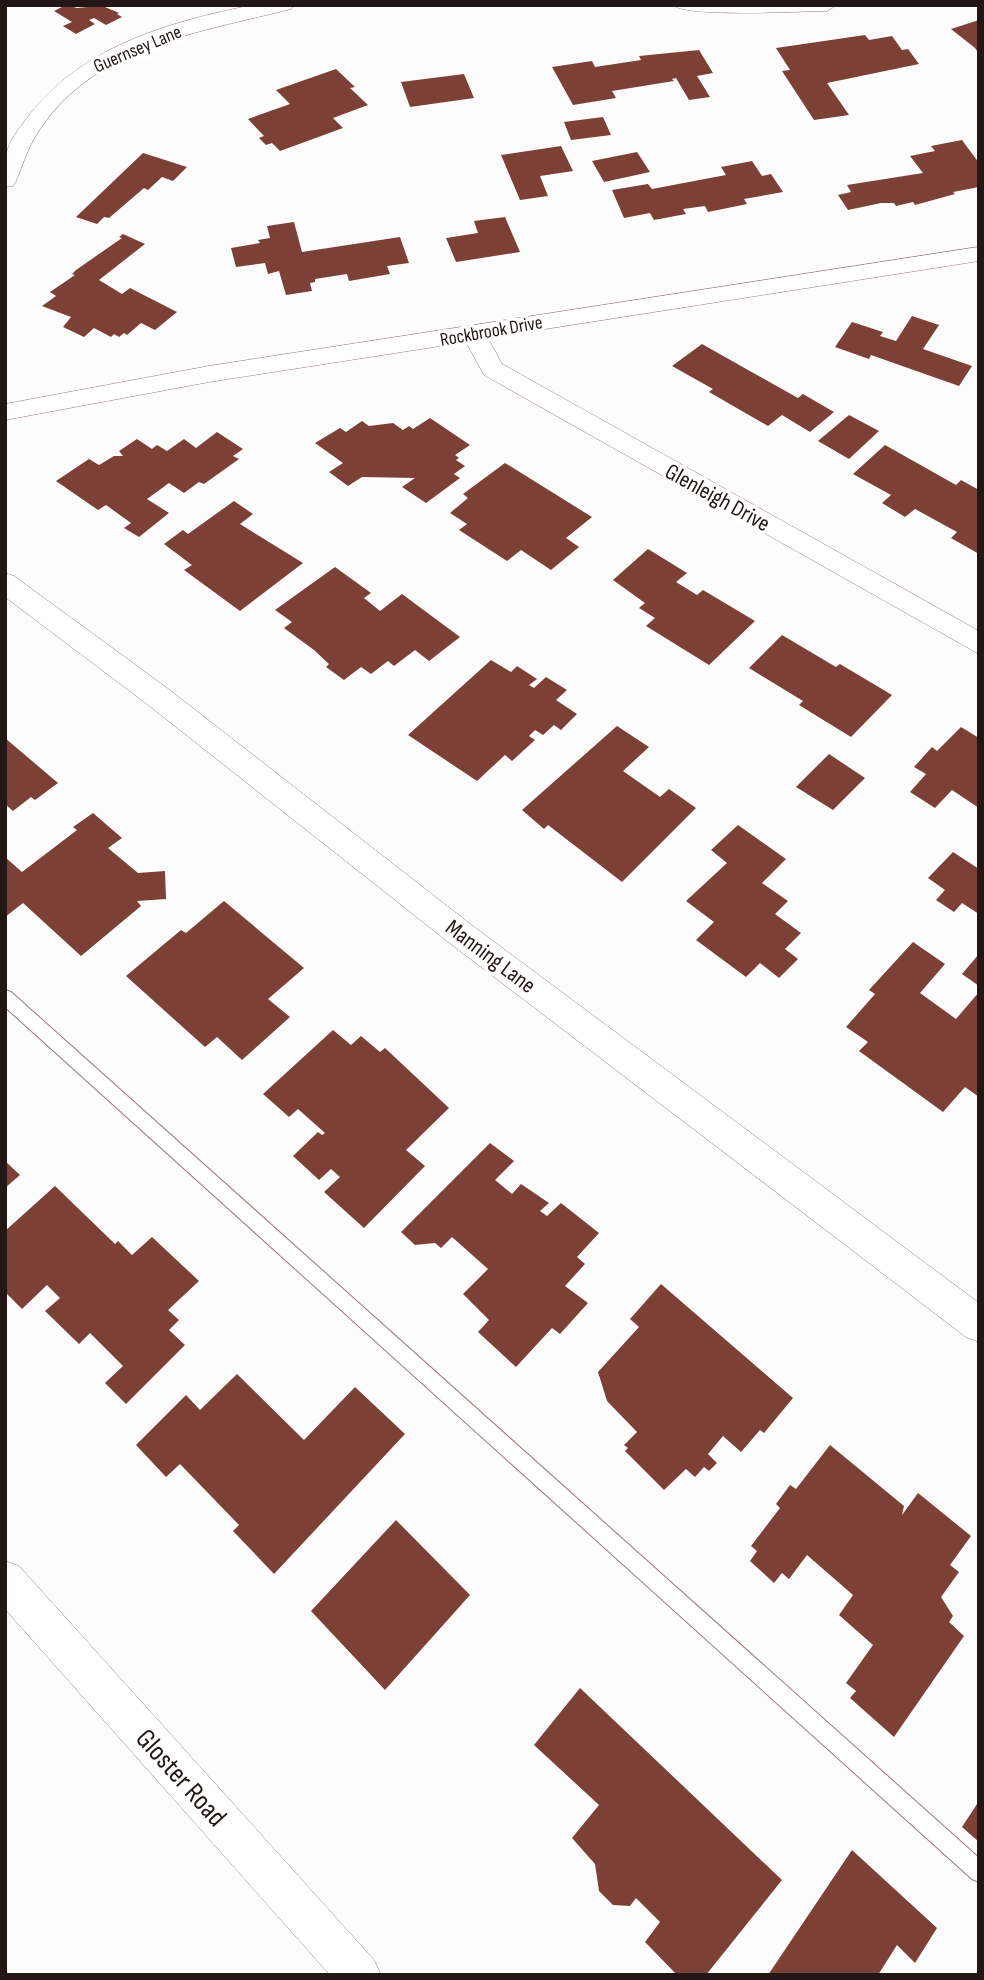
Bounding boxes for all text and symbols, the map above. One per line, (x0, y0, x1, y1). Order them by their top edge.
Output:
street label: Guernsey Lane (90, 21, 185, 78)
street label: Rockbrook Drive (438, 311, 544, 352)
street label: Glenleigh Drive (660, 458, 775, 538)
street label: Manning Lane (440, 914, 541, 1000)
street label: Gloster Road (129, 1723, 233, 1833)

